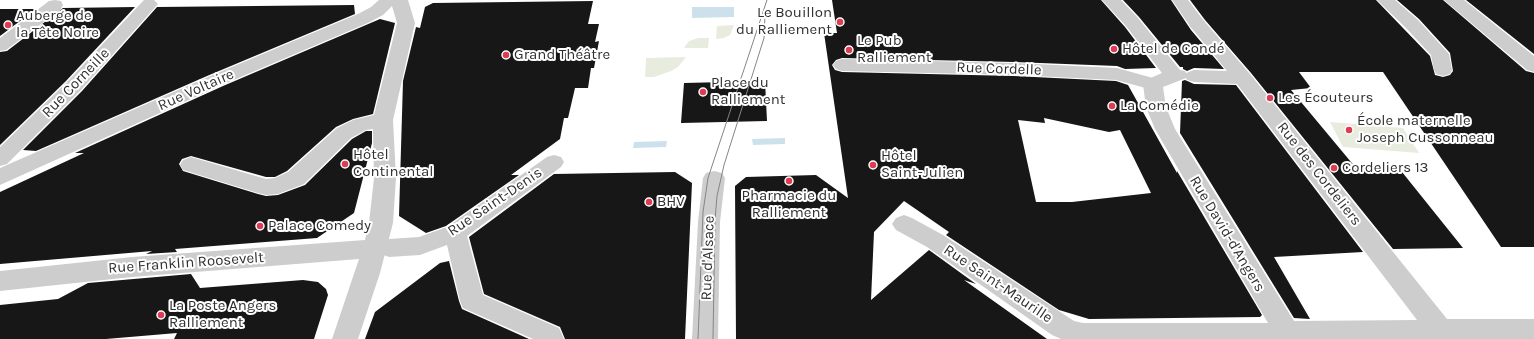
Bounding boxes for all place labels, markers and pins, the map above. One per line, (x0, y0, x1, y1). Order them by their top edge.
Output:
place label: Le Bouillon du Ralliement (736, 4, 832, 39)
place label: Auberge de la Tête Noire (16, 7, 99, 42)
marker: Le Bouillon du Ralliement (835, 17, 845, 27)
marker: Auberge de la Tête Noire (3, 20, 13, 30)
place label: Le Pub Ralliement (857, 32, 931, 67)
place label: Hôtel de Condé (1122, 40, 1225, 58)
marker: Hôtel de Condé (1109, 44, 1119, 54)
marker: Le Pub Ralliement (844, 45, 854, 55)
place label: Grand Théâtre (514, 46, 610, 64)
marker: Grand Théâtre (501, 50, 511, 60)
place label: Place du Ralliement (711, 74, 785, 109)
marker: Place du Ralliement (698, 87, 708, 97)
place label: Les Écouteurs (1278, 89, 1373, 107)
marker: Les Écouteurs (1265, 93, 1275, 103)
place label: La Comédie (1120, 97, 1199, 115)
marker: La Comédie (1107, 101, 1117, 111)
place label: École maternelle Joseph Cussonneau (1357, 112, 1494, 147)
marker: École maternelle Joseph Cussonneau (1344, 125, 1354, 135)
place label: Hôtel Continental (353, 146, 433, 181)
place label: Hôtel Saint-Julien (881, 147, 963, 182)
marker: Hôtel Continental (340, 159, 350, 169)
place label: Cordeliers 13 (1342, 159, 1428, 177)
marker: Hôtel Saint-Julien (868, 160, 878, 170)
marker: Cordeliers 13 (1329, 163, 1339, 173)
marker: Pharmacie du Ralliement (784, 176, 794, 186)
place label: Pharmacie du Ralliement (742, 187, 836, 222)
place label: BHV (657, 193, 685, 211)
marker: BHV (644, 197, 654, 207)
place label: Palace Comedy (268, 217, 371, 235)
marker: Palace Comedy (255, 221, 265, 231)
place label: La Poste Angers Ralliement (169, 297, 276, 332)
marker: La Poste Angers Ralliement (156, 310, 166, 320)

